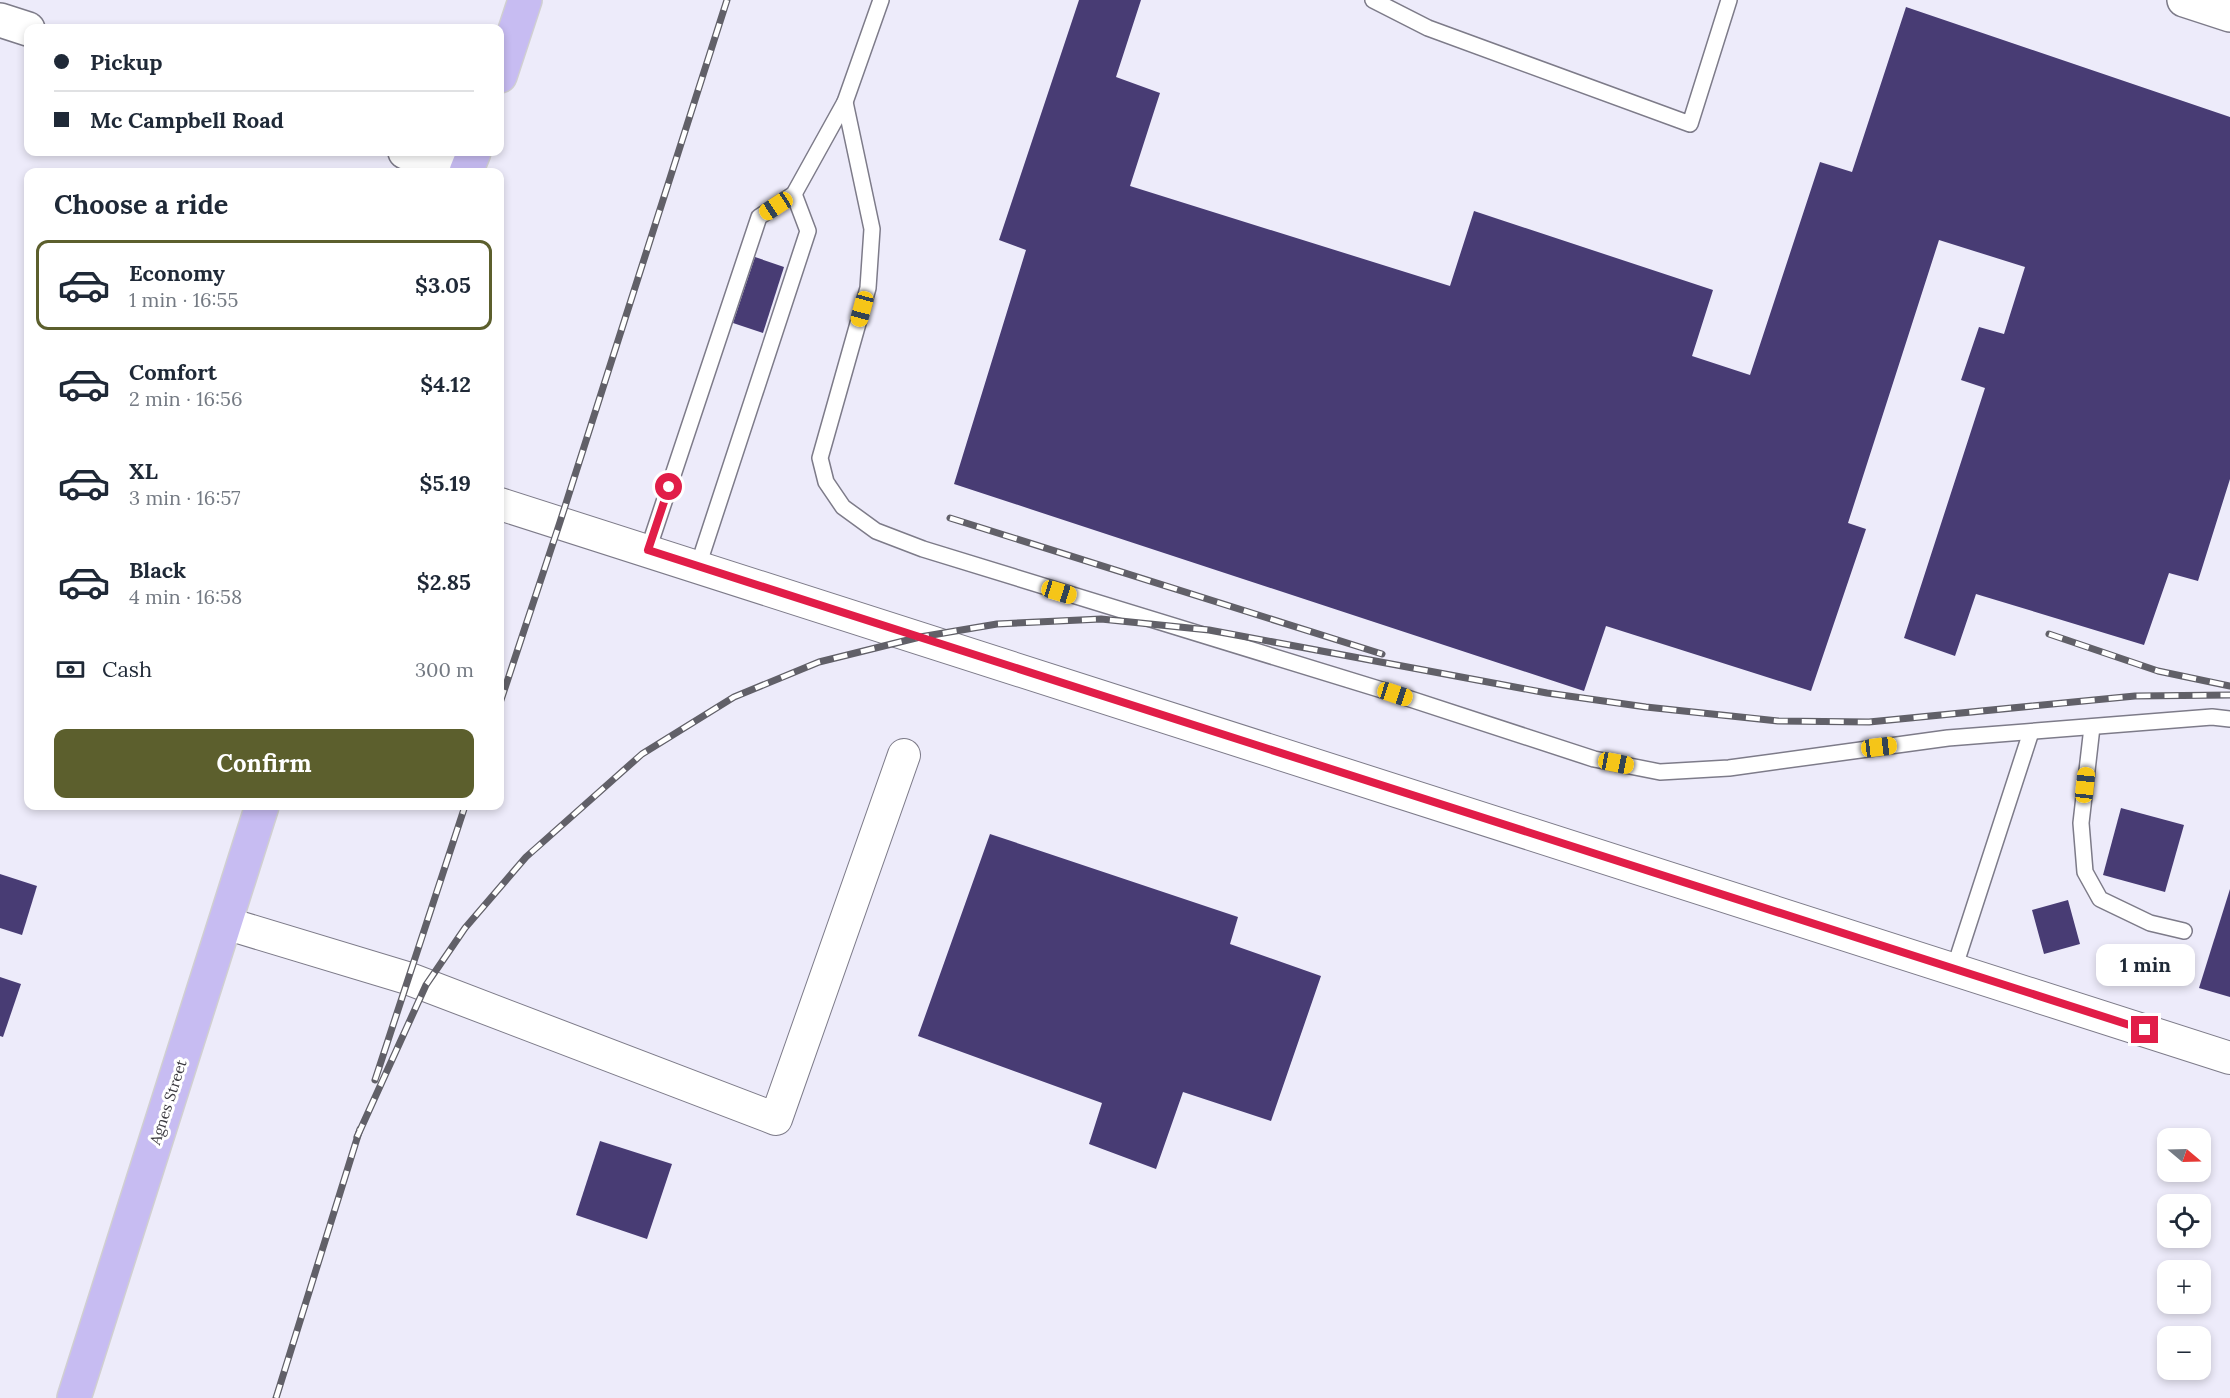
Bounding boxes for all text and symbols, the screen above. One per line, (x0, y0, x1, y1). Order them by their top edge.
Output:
text: Pickup (90, 48, 163, 76)
text: Mc Campbell Road (90, 106, 284, 134)
text: Choose a ride (54, 187, 228, 221)
car (756, 189, 796, 223)
icon: car (57, 258, 111, 312)
text: Economy (129, 259, 225, 287)
text: $3.05 (415, 271, 471, 299)
text: 1 min · 16:55 (129, 287, 238, 312)
car (849, 289, 875, 329)
icon: car (57, 357, 111, 411)
text: Comfort (129, 358, 217, 386)
text: $4.12 (420, 370, 471, 398)
text: 2 min · 16:56 (129, 386, 242, 411)
icon: car (57, 456, 111, 510)
text: XL (129, 457, 158, 485)
text: $5.19 (419, 469, 471, 497)
route start (655, 473, 682, 500)
text: 3 min · 16:57 (129, 485, 241, 510)
icon: car (57, 555, 111, 609)
text: Black (129, 556, 186, 584)
text: $2.85 (417, 568, 471, 596)
car (1039, 578, 1079, 606)
text: 4 min · 16:58 (129, 584, 242, 609)
icon: cash (54, 653, 87, 686)
text: Cash (102, 655, 152, 683)
text: 300 m (415, 657, 474, 682)
car (1375, 680, 1415, 708)
button: Confirm (54, 729, 474, 798)
car (1860, 736, 1898, 758)
car (1597, 751, 1635, 775)
car (2074, 766, 2096, 804)
callout: 1 min (2096, 943, 2194, 985)
text: 1 min (2120, 952, 2171, 977)
route end (2131, 1016, 2158, 1043)
street label: Agnes Street (145, 1057, 191, 1148)
north arrow (2157, 1128, 2211, 1182)
map controls (2157, 1128, 2211, 1380)
button: locate (2157, 1194, 2211, 1248)
button: + (2157, 1260, 2211, 1314)
button: − (2157, 1326, 2211, 1380)

